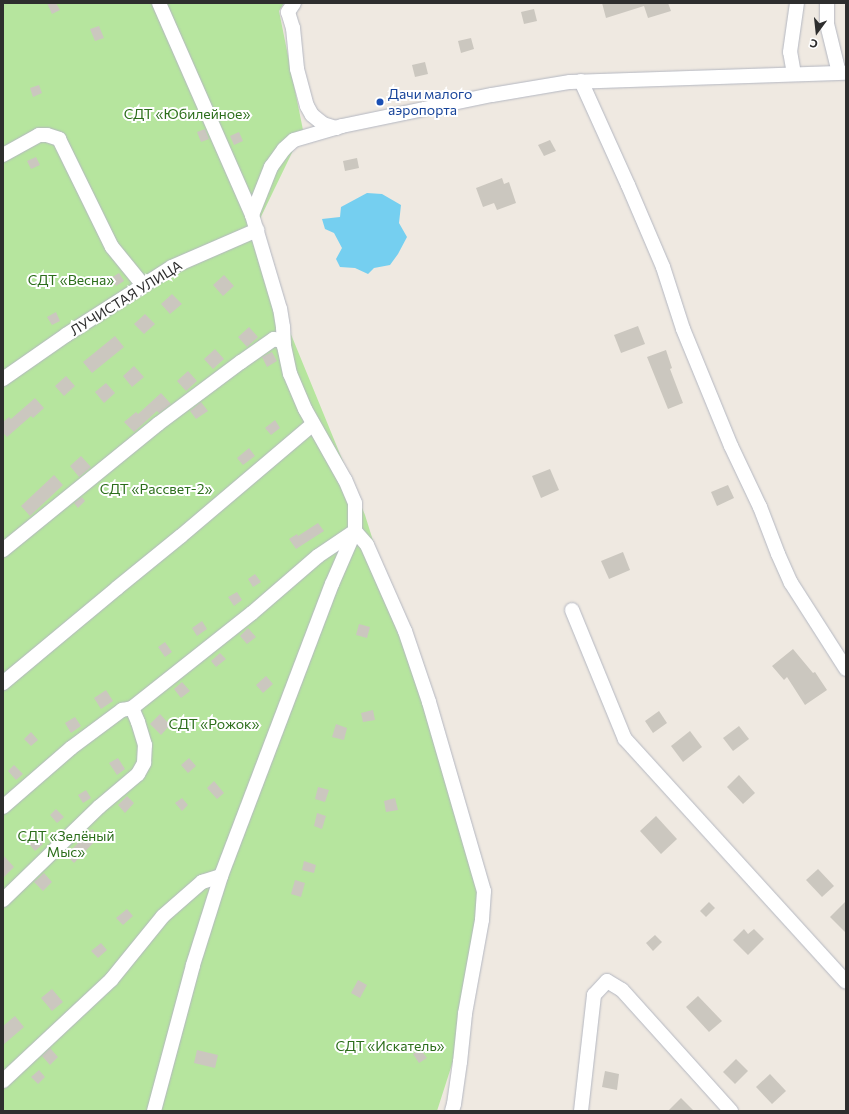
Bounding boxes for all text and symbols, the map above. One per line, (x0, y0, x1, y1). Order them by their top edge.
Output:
north arrow (797, 12, 837, 52)
text: С (808, 37, 819, 51)
place label: Дачи малого аэропорта (388, 86, 472, 118)
marker: Дачи малого аэропорта (375, 97, 385, 107)
park label: СДТ «Юбилейное» (124, 106, 250, 122)
street label: ЛУЧИСТАЯ УЛИЦА (67, 257, 185, 339)
park label: СДТ «Весна» (28, 272, 114, 288)
park label: СДТ «Рассвет-2» (100, 481, 212, 497)
park label: СДТ «Рожок» (168, 716, 260, 732)
park label: СДТ «Зелёный Мыс» (18, 828, 114, 860)
park label: СДТ «Искатель» (335, 1038, 445, 1054)

